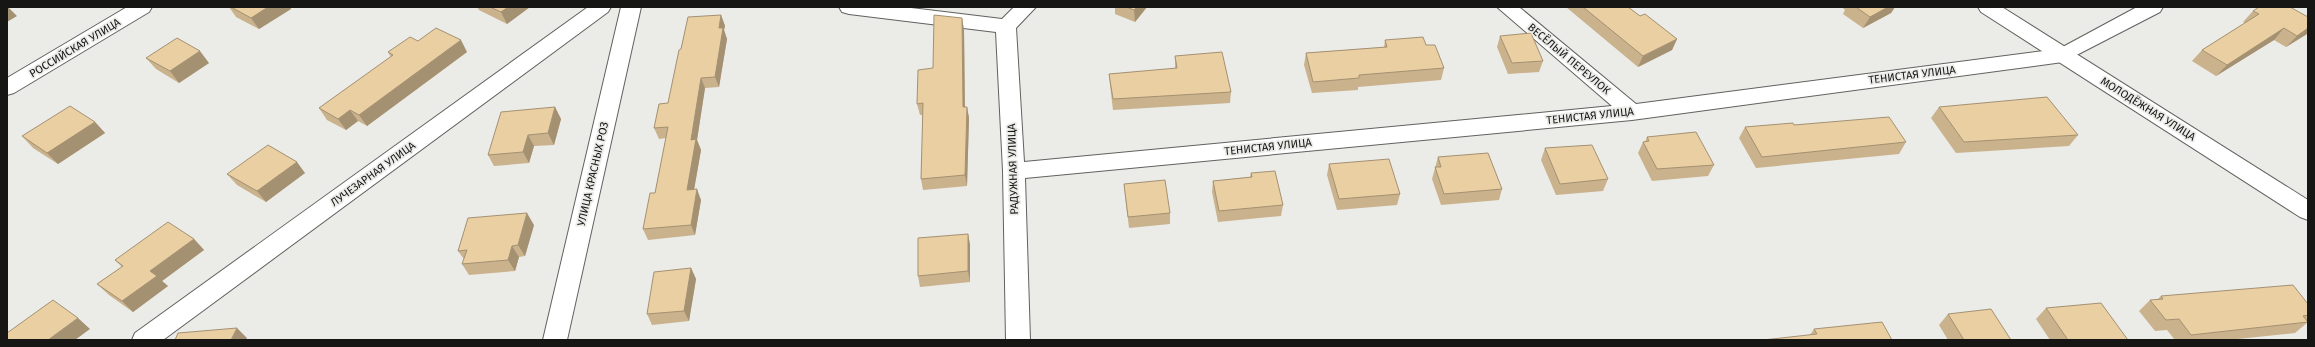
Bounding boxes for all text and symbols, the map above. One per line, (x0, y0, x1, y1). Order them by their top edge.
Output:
street label: РОССИЙСКАЯ УЛИЦА (27, 15, 123, 80)
street label: ВЕСЁЛЫЙ ПЕРЕУЛОК (1525, 20, 1614, 98)
street label: ТЕНИСТАЯ УЛИЦА (1868, 63, 1957, 87)
street label: МОЛОДЁЖНАЯ УЛИЦА (2098, 74, 2199, 144)
street label: ТЕНИСТАЯ УЛИЦА (1546, 105, 1635, 127)
street label: УЛИЦА КРАСНЫХ РОЗ (575, 120, 611, 227)
street label: РАДУЖНАЯ УЛИЦА (1005, 123, 1021, 215)
street label: ТЕНИСТАЯ УЛИЦА (1224, 136, 1313, 158)
street label: ЛУЧЕЗАРНАЯ УЛИЦА (328, 139, 418, 209)

